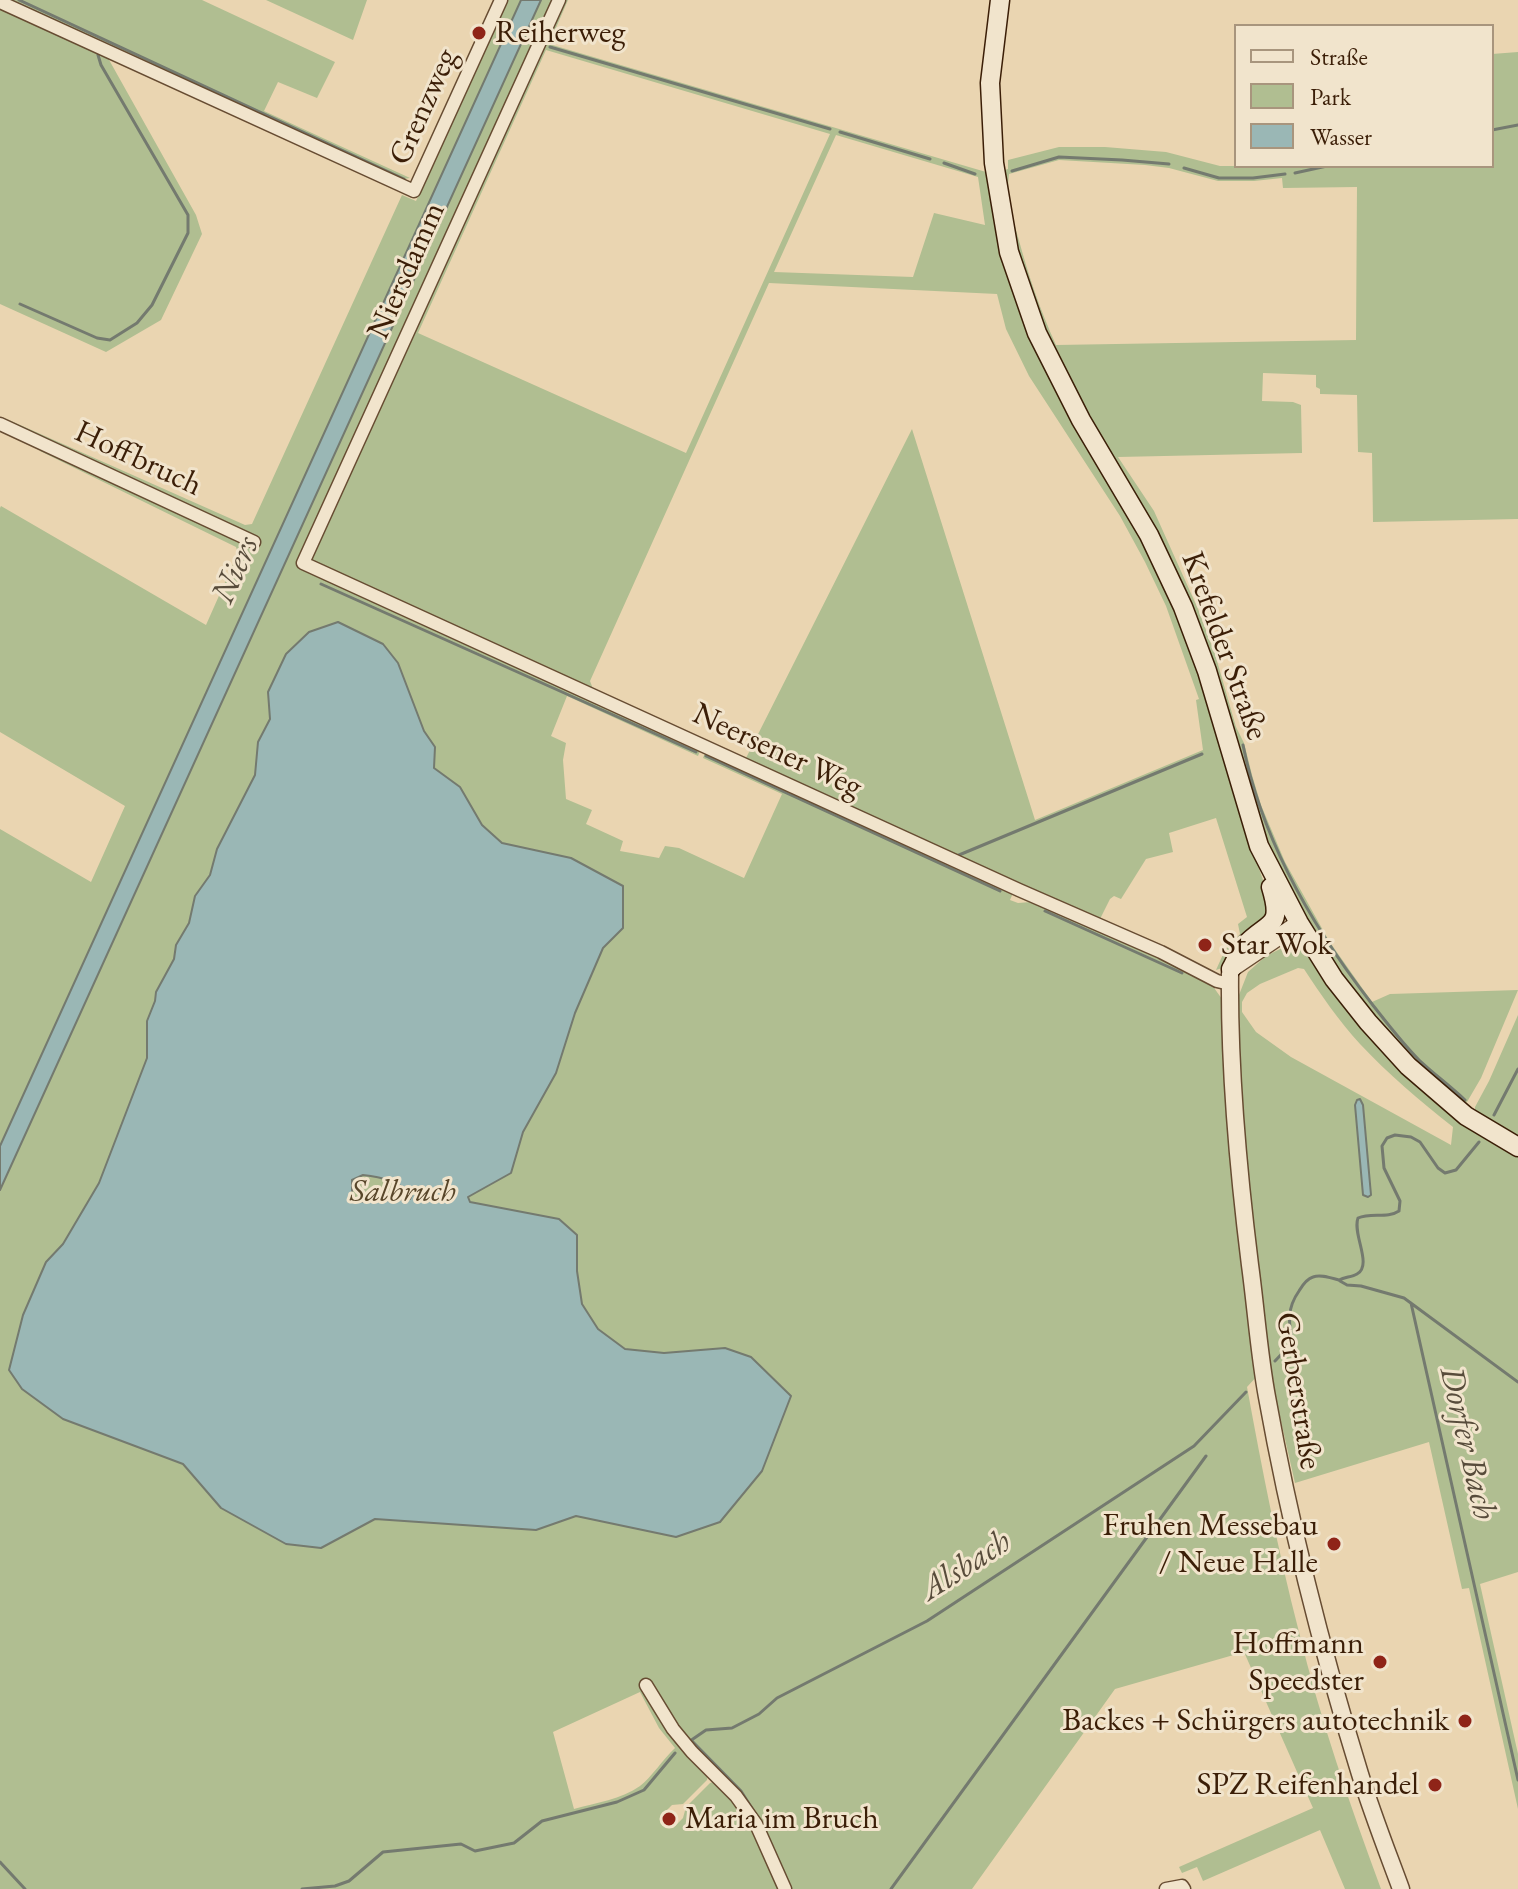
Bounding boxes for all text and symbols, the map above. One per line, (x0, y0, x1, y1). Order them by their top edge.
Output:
place label: Reiherweg (495, 14, 625, 52)
marker: Reiherweg (470, 24, 488, 42)
legend (1234, 24, 1494, 168)
text: Straße (1310, 41, 1368, 72)
street label: Grenzweg (381, 43, 467, 171)
text: Park (1310, 81, 1351, 112)
text: Wasser (1310, 121, 1372, 152)
street label: Niersdamm (360, 197, 454, 345)
street label: Hoffbruch (68, 413, 208, 505)
water label: Niers (203, 530, 269, 610)
street label: Krefelder Straße (1172, 547, 1276, 745)
street label: Neersener Weg (686, 695, 868, 807)
place label: Star Wok (1221, 926, 1332, 964)
marker: Star Wok (1196, 936, 1214, 954)
park label: Salbruch (350, 1173, 456, 1211)
street label: Gerberstraße (1267, 1310, 1329, 1472)
water label: Dorfer Bach (1430, 1362, 1504, 1524)
place label: Fruhen Messebau / Neue Halle (1103, 1507, 1318, 1582)
water label: Alsbach (913, 1522, 1019, 1610)
marker: Fruhen Messebau / Neue Halle (1325, 1535, 1343, 1553)
place label: Hoffmann Speedster (1232, 1625, 1364, 1700)
marker: Hoffmann Speedster (1371, 1653, 1389, 1671)
place label: Backes + Schürgers autotechnik (1062, 1702, 1449, 1740)
marker: Backes + Schürgers autotechnik (1456, 1712, 1474, 1730)
place label: SPZ Reifenhandel (1196, 1766, 1419, 1804)
marker: SPZ Reifenhandel (1426, 1776, 1444, 1794)
place label: Maria im Bruch (685, 1800, 879, 1838)
marker: Maria im Bruch (660, 1810, 678, 1828)

